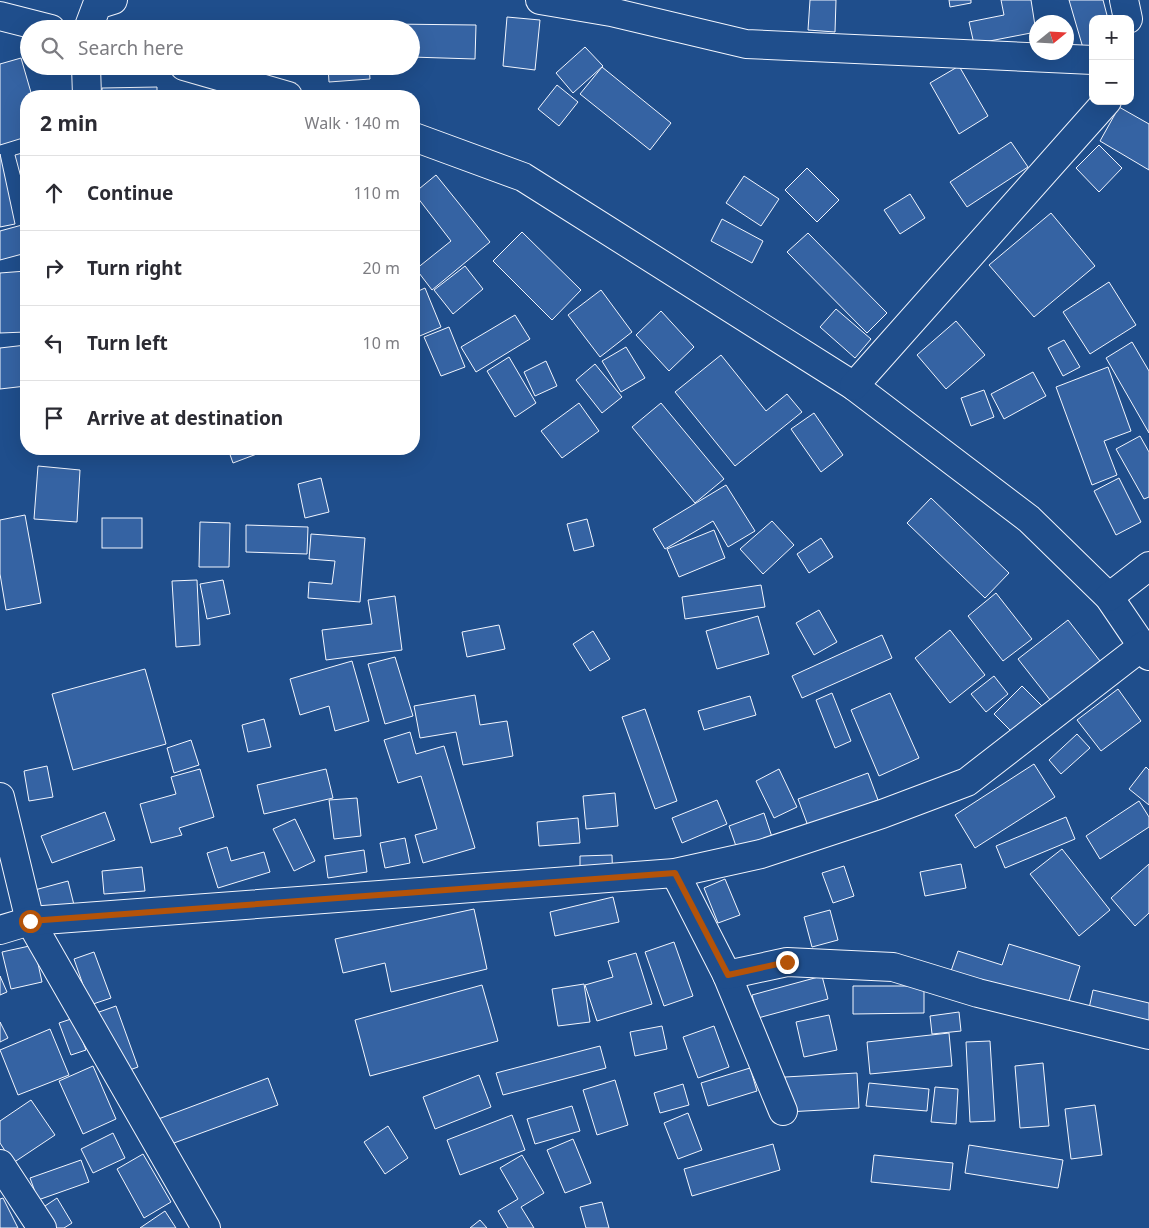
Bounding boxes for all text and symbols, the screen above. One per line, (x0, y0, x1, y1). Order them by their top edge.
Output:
north arrow (1029, 15, 1074, 60)
map controls (1089, 15, 1134, 105)
button: + (1089, 15, 1134, 60)
search box (20, 20, 420, 75)
icon: search (38, 34, 66, 62)
text: Search here (78, 35, 184, 61)
button: − (1089, 60, 1134, 105)
text: 2 min (40, 109, 98, 137)
text: Walk · 140 m (305, 112, 400, 134)
icon: ahead (40, 179, 68, 207)
text: Continue (87, 180, 173, 206)
text: 110 m (353, 182, 400, 204)
icon: right (40, 254, 68, 282)
text: Turn right (87, 255, 182, 281)
text: 20 m (363, 257, 400, 279)
icon: left (40, 329, 68, 357)
text: Turn left (87, 330, 168, 356)
text: 10 m (363, 332, 400, 354)
icon: arrive (40, 404, 68, 432)
text: Arrive at destination (87, 405, 283, 431)
route start (19, 910, 42, 933)
route end (776, 951, 799, 974)

